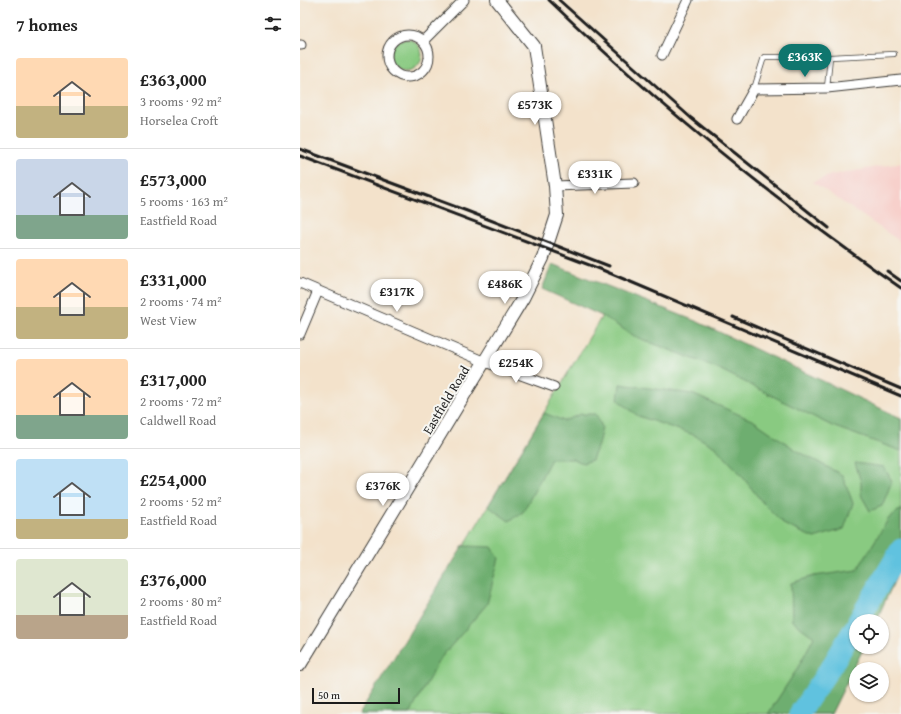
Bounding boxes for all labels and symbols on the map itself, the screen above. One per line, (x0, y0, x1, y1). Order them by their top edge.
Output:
pin: £363K (777, 44, 833, 78)
pin: £573K (507, 92, 563, 126)
pin: £331K (567, 161, 623, 195)
pin: £486K (477, 271, 533, 305)
pin: £317K (369, 279, 425, 313)
pin: £254K (488, 350, 544, 384)
street label: Eastfield Road (418, 362, 474, 438)
pin: £376K (355, 473, 411, 507)
scale bar (312, 686, 400, 705)

